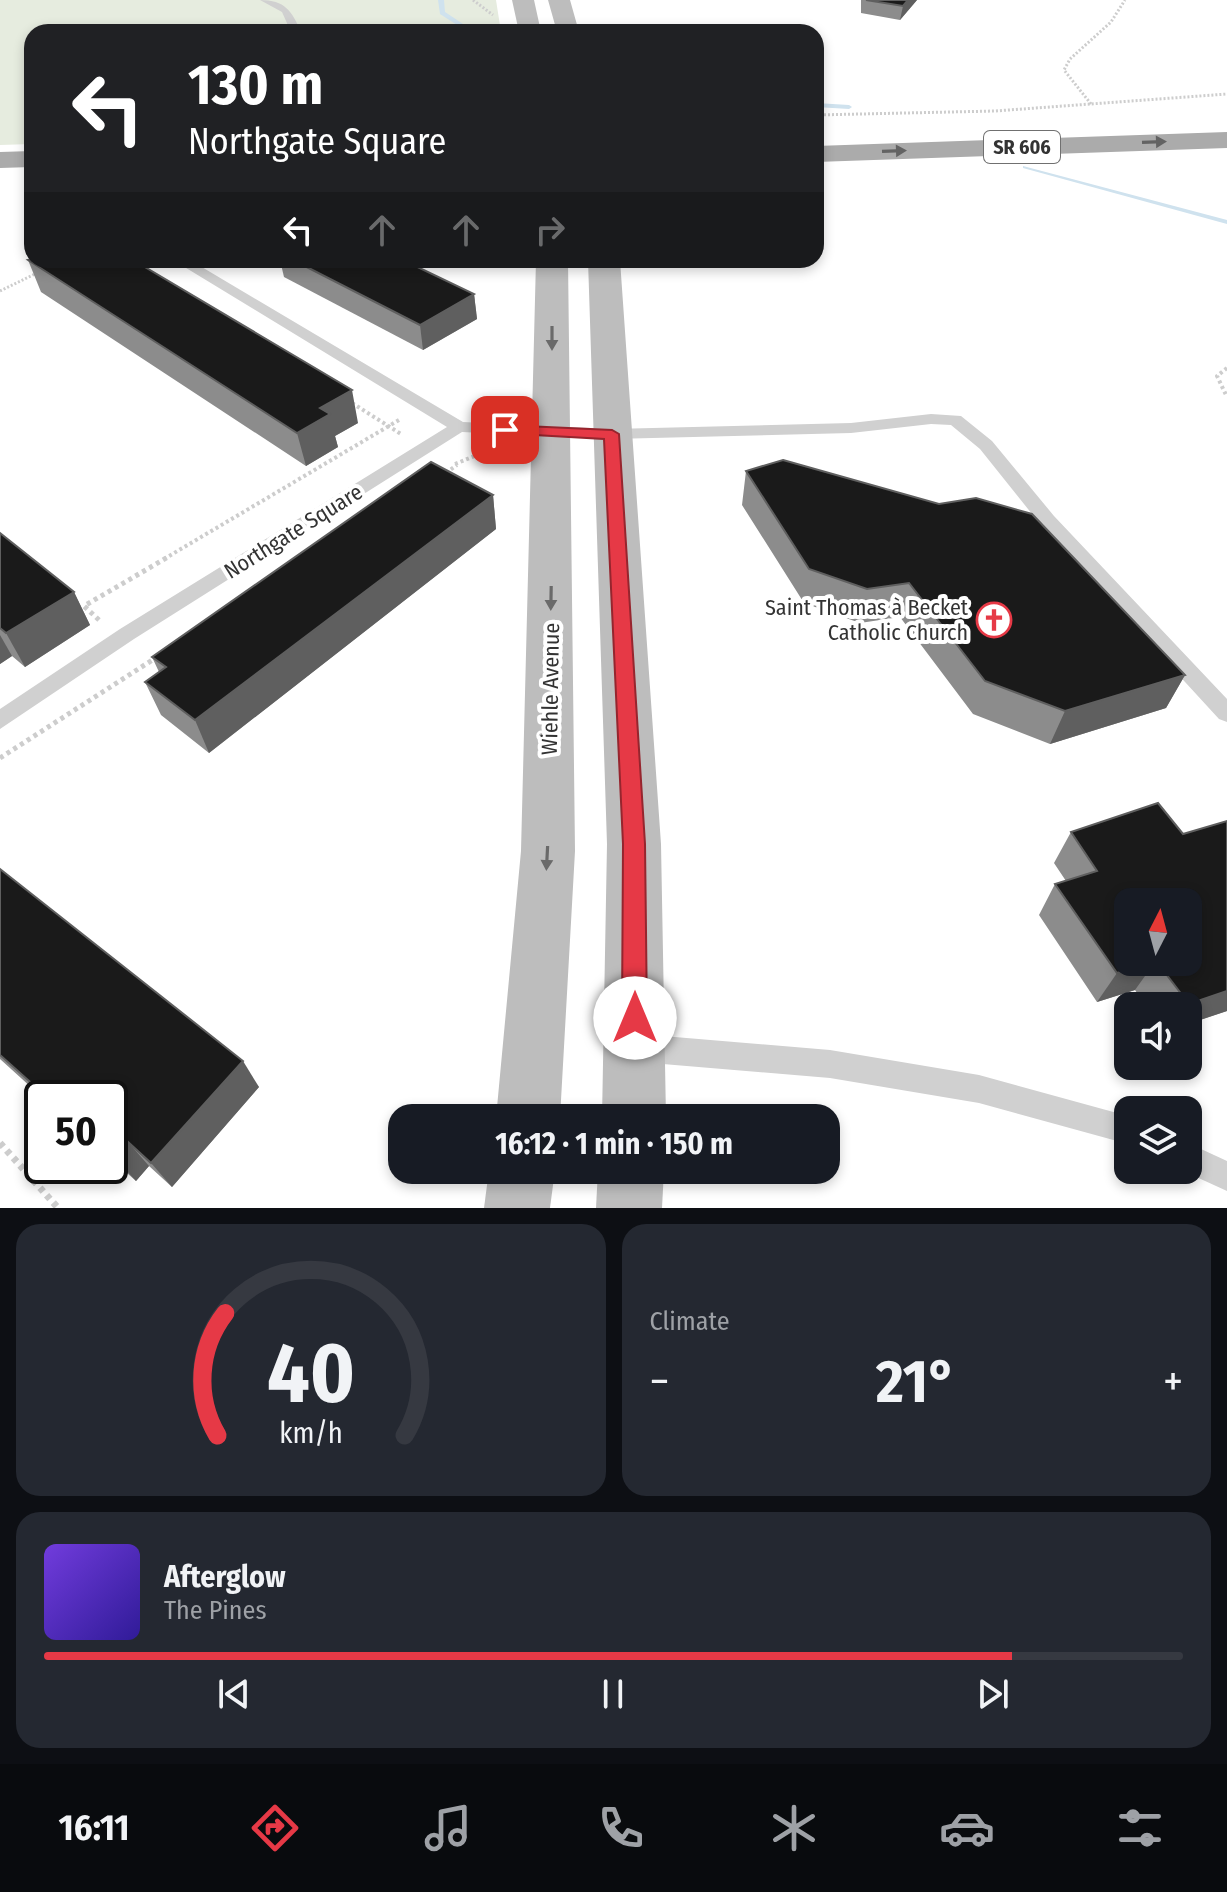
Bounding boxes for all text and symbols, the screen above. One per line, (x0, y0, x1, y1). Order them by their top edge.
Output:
text: 130 m (188, 52, 323, 119)
icon: left (56, 56, 160, 160)
text: Northgate Square (188, 120, 446, 164)
road number: SR 606 (984, 131, 1060, 163)
one-way arrow (1142, 136, 1167, 149)
one-way arrow (882, 145, 907, 158)
icon: left (276, 208, 320, 252)
icon: ahead (360, 208, 404, 252)
icon: ahead (444, 208, 488, 252)
icon: right (528, 208, 572, 252)
one-way arrow (546, 326, 558, 351)
pin (471, 396, 539, 464)
icon: arrive (483, 408, 527, 452)
street label: Northgate Square (219, 478, 367, 585)
one-way arrow (545, 586, 557, 611)
place label: Saint Thomas à Becket Catholic Church (765, 594, 969, 646)
church icon: Saint Thomas à Becket Catholic Church (975, 601, 1013, 639)
street label: Wiehle Avenue (536, 623, 565, 755)
one-way arrow (540, 846, 553, 871)
north arrow (1114, 888, 1202, 976)
map controls (1114, 888, 1202, 1184)
position arrow (593, 976, 677, 1060)
button: sound (1114, 992, 1202, 1080)
speed limit sign: 50 (24, 1080, 128, 1184)
button: layers (1114, 1096, 1202, 1184)
text: 16:12 · 1 min · 150 m (495, 1126, 733, 1162)
text: Climate (650, 1306, 730, 1337)
text: 40 (267, 1324, 355, 1424)
text: 21° (876, 1346, 956, 1418)
text: − (650, 1355, 669, 1408)
text: + (1163, 1355, 1183, 1408)
text: km/h (279, 1416, 343, 1451)
text: Afterglow (164, 1559, 286, 1595)
text: The Pines (164, 1595, 267, 1626)
icon: previous (212, 1672, 256, 1716)
icon: pause (591, 1672, 635, 1716)
icon: next (971, 1672, 1015, 1716)
icon: directions (247, 1800, 303, 1856)
icon: music (420, 1800, 476, 1856)
icon: phone (593, 1800, 649, 1856)
icon: climate (766, 1800, 822, 1856)
icon: car (939, 1800, 995, 1856)
icon: filters (1112, 1800, 1168, 1856)
text: 16:11 (59, 1806, 129, 1850)

